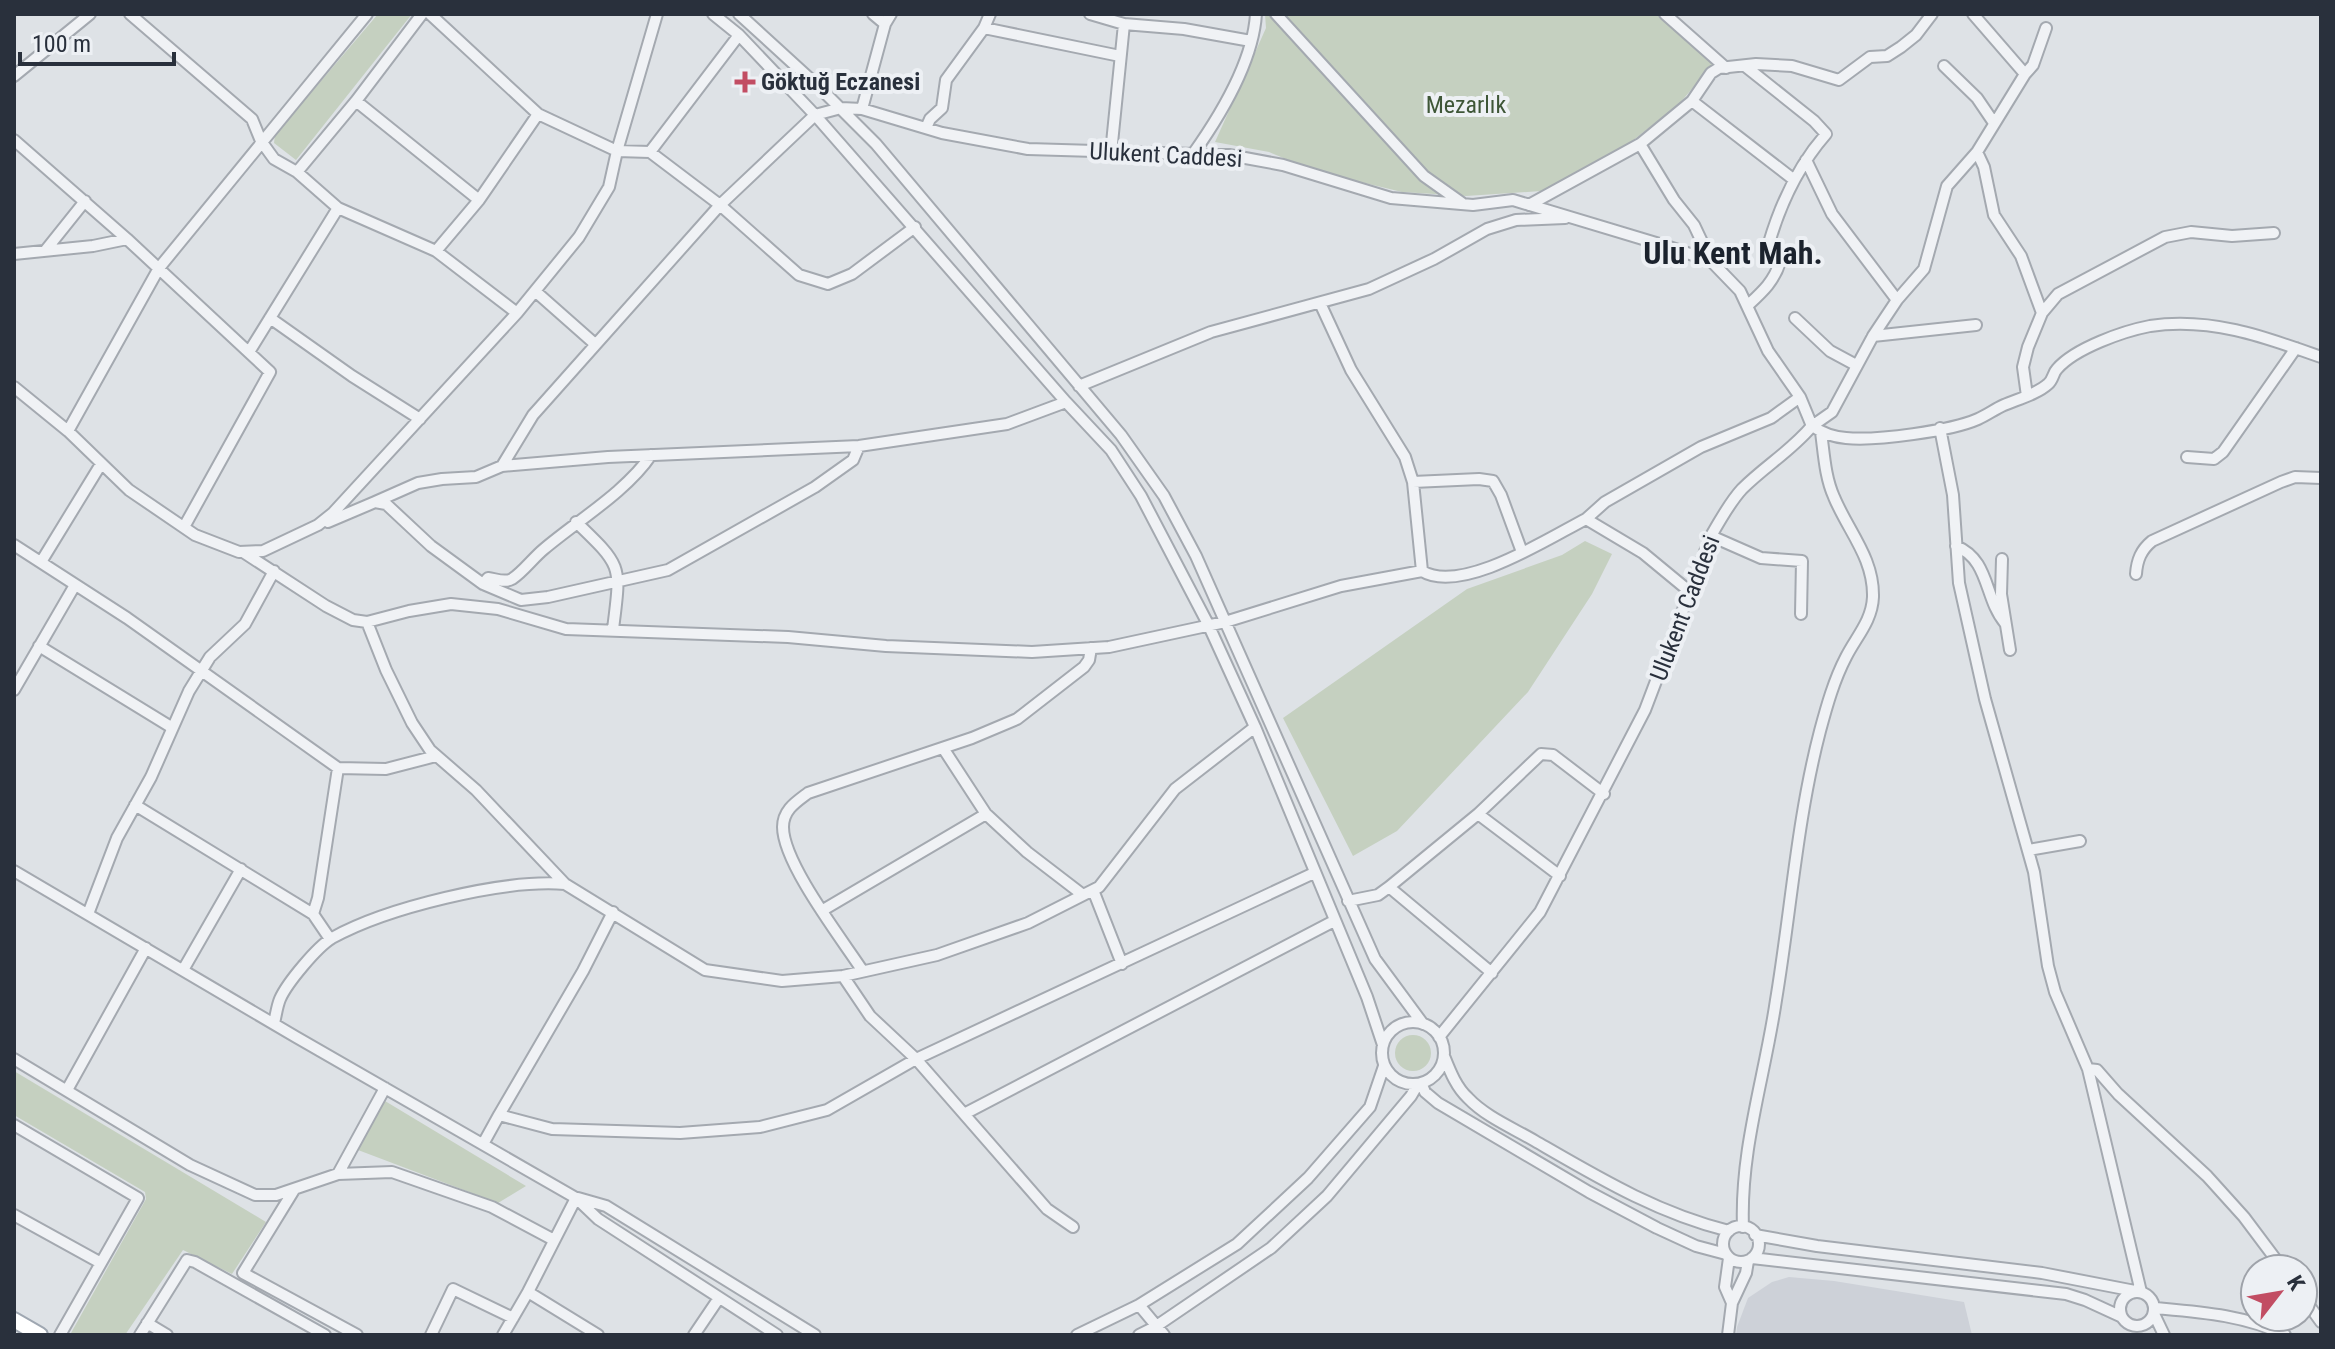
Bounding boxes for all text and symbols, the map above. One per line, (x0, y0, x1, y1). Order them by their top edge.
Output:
scale bar (20, 16, 174, 66)
text: 100 m (32, 30, 91, 58)
place label: Göktuğ Eczanesi (761, 68, 920, 96)
marker: Göktuğ Eczanesi (736, 73, 754, 91)
park label: Mezarlık (1426, 91, 1507, 119)
street label: Ulukent Caddesi (1089, 137, 1243, 173)
district label: Ulu Kent Mah. (1643, 234, 1823, 272)
street label: Ulukent Caddesi (1644, 531, 1726, 685)
north arrow (2239, 1253, 2319, 1333)
text: K (2282, 1271, 2310, 1295)

